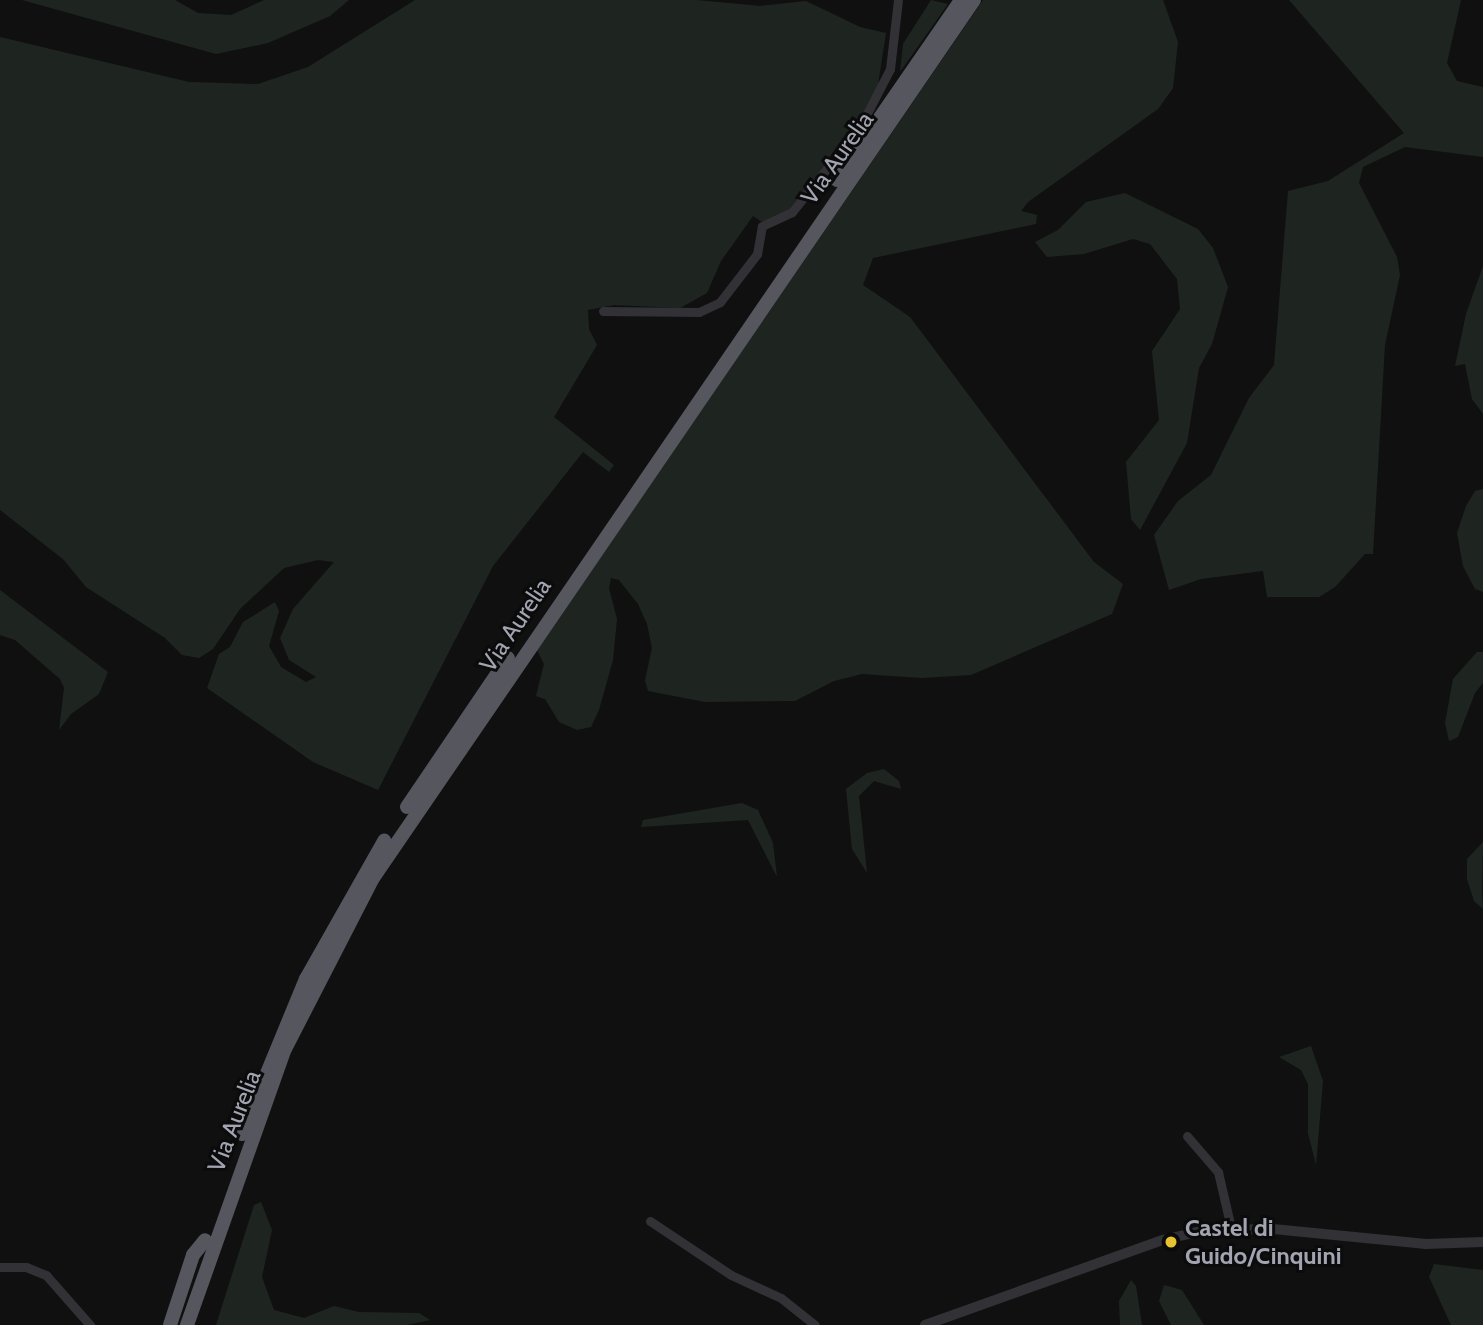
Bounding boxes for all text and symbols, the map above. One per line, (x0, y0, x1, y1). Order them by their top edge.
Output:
street label: Via Aurelia (795, 106, 879, 210)
street label: Via Aurelia (473, 573, 557, 677)
street label: Via Aurelia (201, 1066, 267, 1176)
place label: Castel di Guido/Cinquini (1185, 1214, 1341, 1270)
marker: Castel di Guido/Cinquini (1163, 1234, 1179, 1250)

